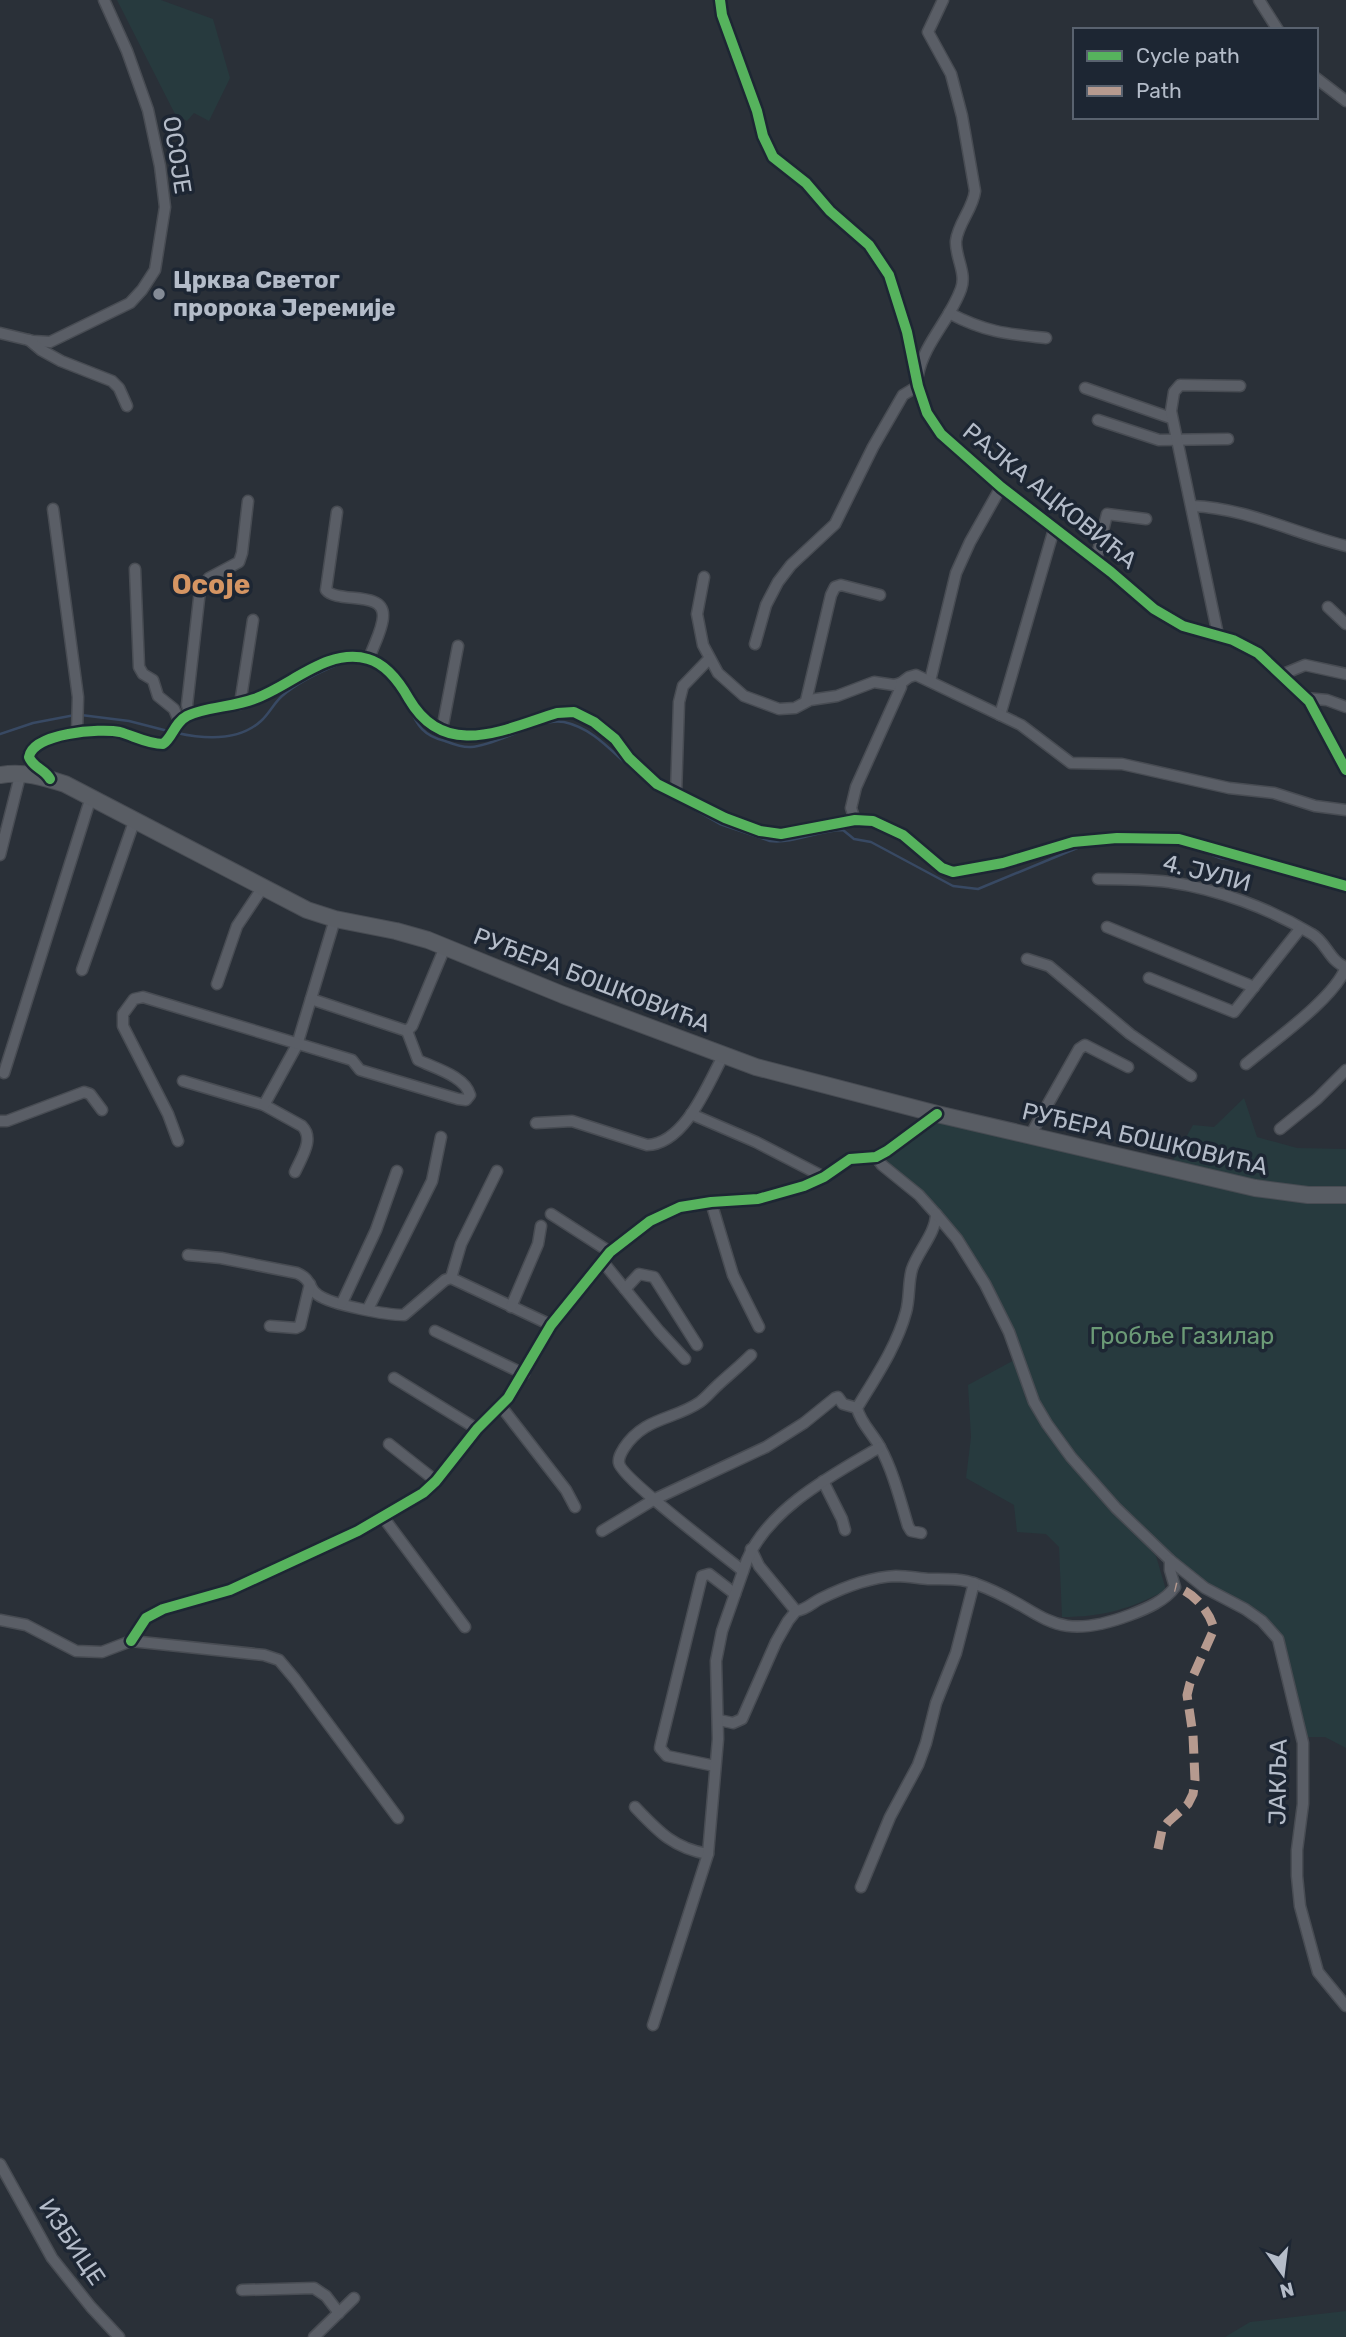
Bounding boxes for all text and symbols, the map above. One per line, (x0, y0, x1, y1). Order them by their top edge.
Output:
legend (1073, 28, 1318, 119)
text: Cycle path (1136, 43, 1240, 68)
text: Path (1136, 78, 1182, 103)
street label: ОСОЈЕ (157, 114, 197, 196)
place label: Црква Светог пророка Јеремије (173, 266, 396, 322)
marker: Црква Светог пророка Јеремије (151, 286, 167, 302)
street label: РАЈКА АЦКОВИЋА (957, 417, 1143, 575)
district label: Осоје (172, 568, 250, 601)
street label: 4. ЈУЛИ (1160, 849, 1254, 897)
street label: РУЂЕРА БОШКОВИЋА (470, 922, 714, 1038)
street label: РУЂЕРА БОШКОВИЋА (1019, 1097, 1271, 1181)
park label: Гробље Газилар (1090, 1322, 1274, 1350)
street label: ЈАКЉА (1263, 1739, 1293, 1825)
street label: ИЗБИЦЕ (33, 2194, 111, 2290)
north arrow (1248, 2239, 1318, 2309)
text: N (1278, 2277, 1296, 2303)

